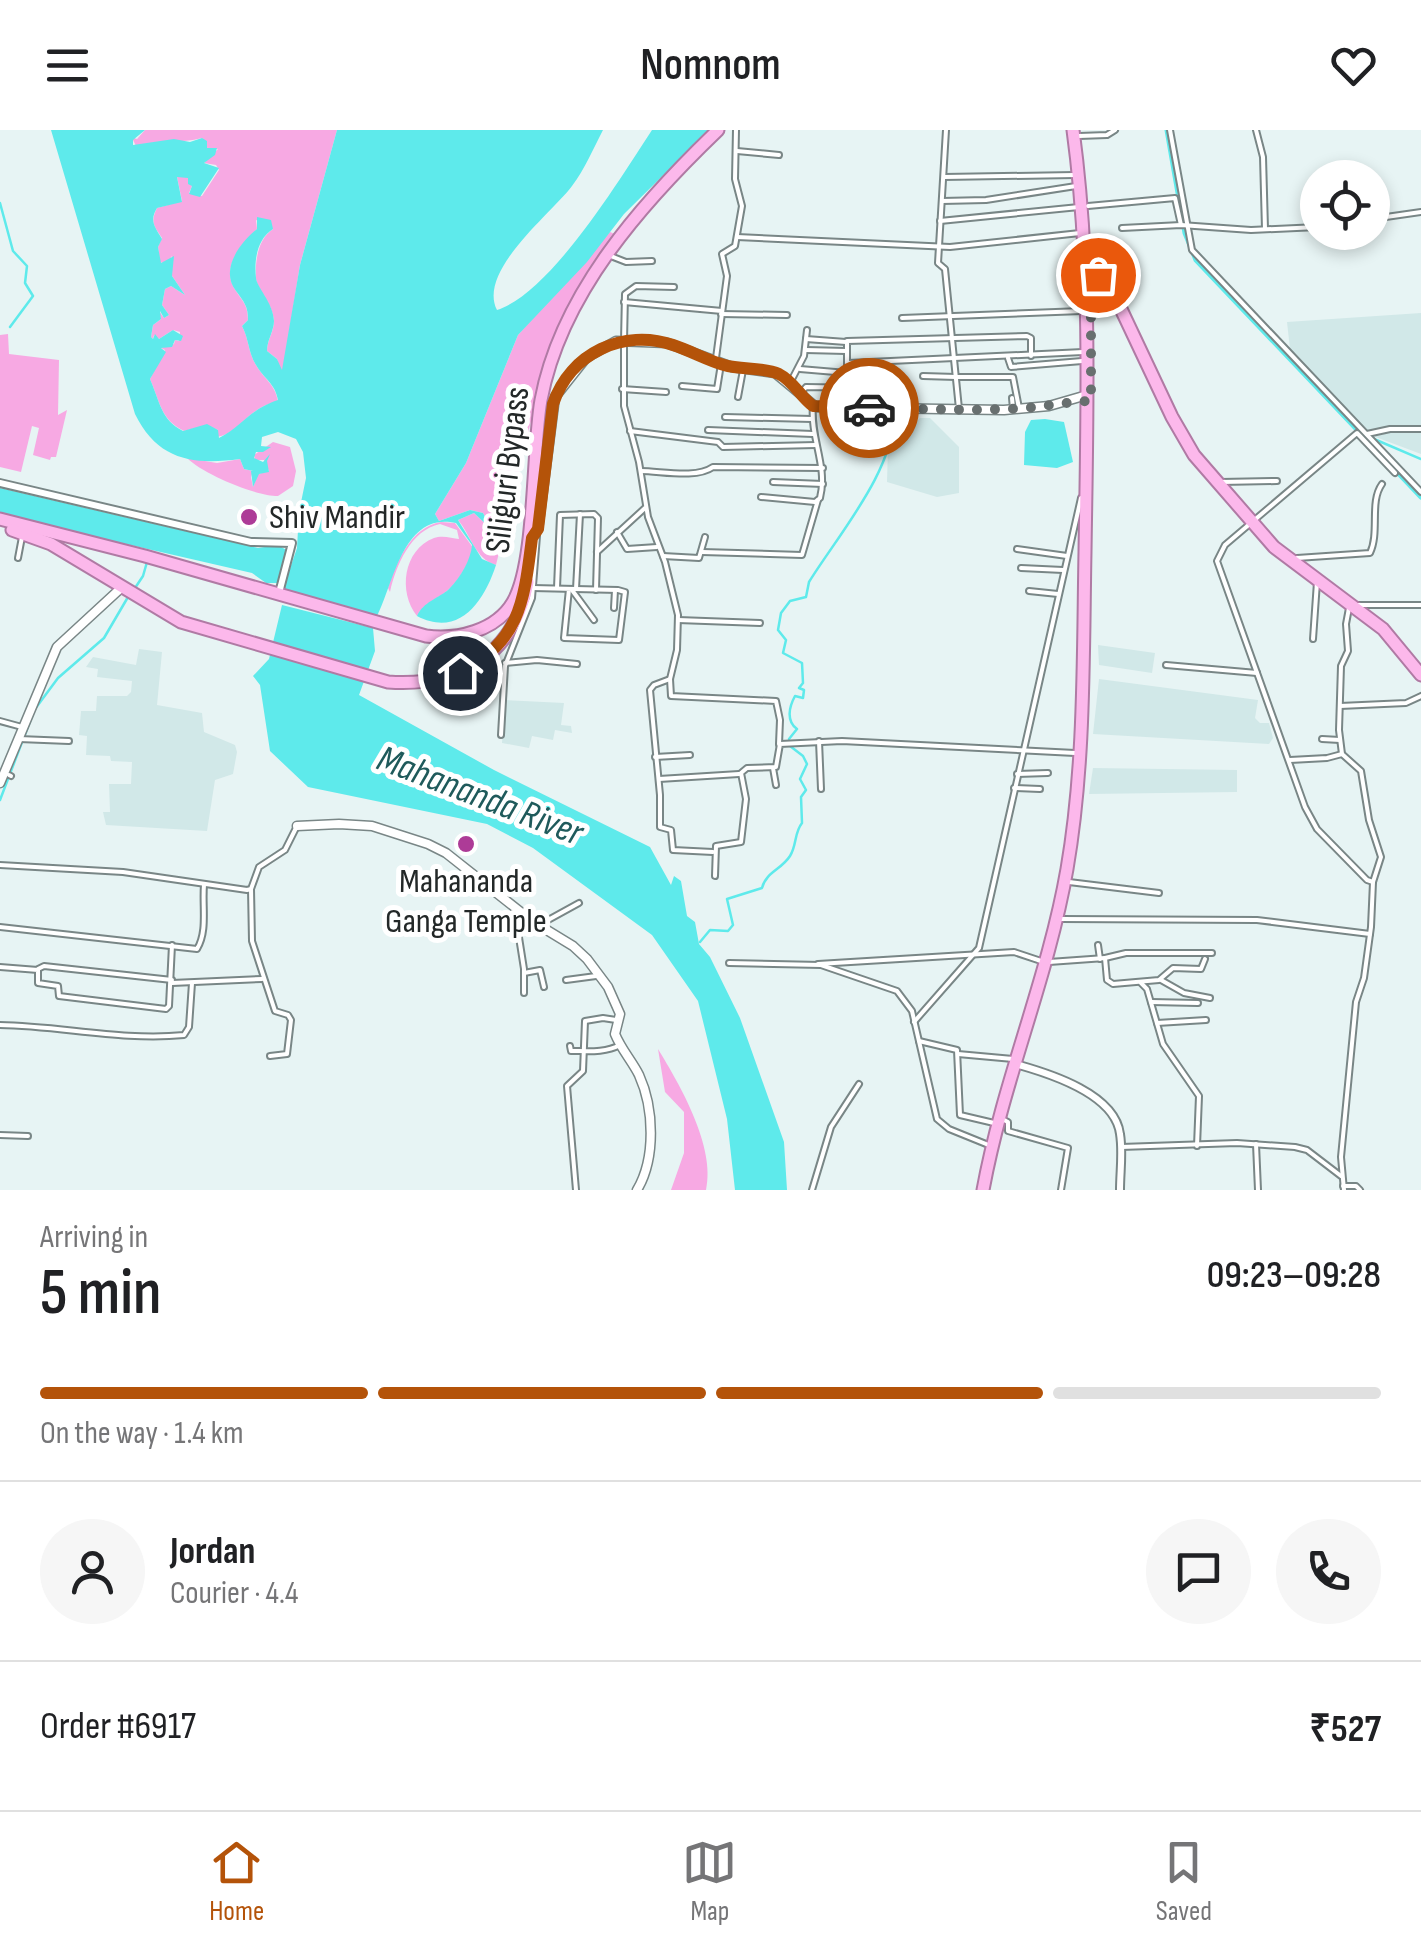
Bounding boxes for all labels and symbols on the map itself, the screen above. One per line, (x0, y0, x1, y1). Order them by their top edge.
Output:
pin (1056, 233, 1141, 318)
courier (819, 358, 919, 458)
street label: Siliguri Bypass (476, 384, 540, 556)
place label: Shiv Mandir (269, 496, 405, 539)
marker: Shiv Mandir (238, 506, 260, 528)
pin (418, 631, 503, 716)
water label: Mahananda River (371, 736, 590, 856)
marker: Mahananda Ganga Temple (455, 833, 477, 855)
place label: Mahananda Ganga Temple (385, 860, 547, 943)

